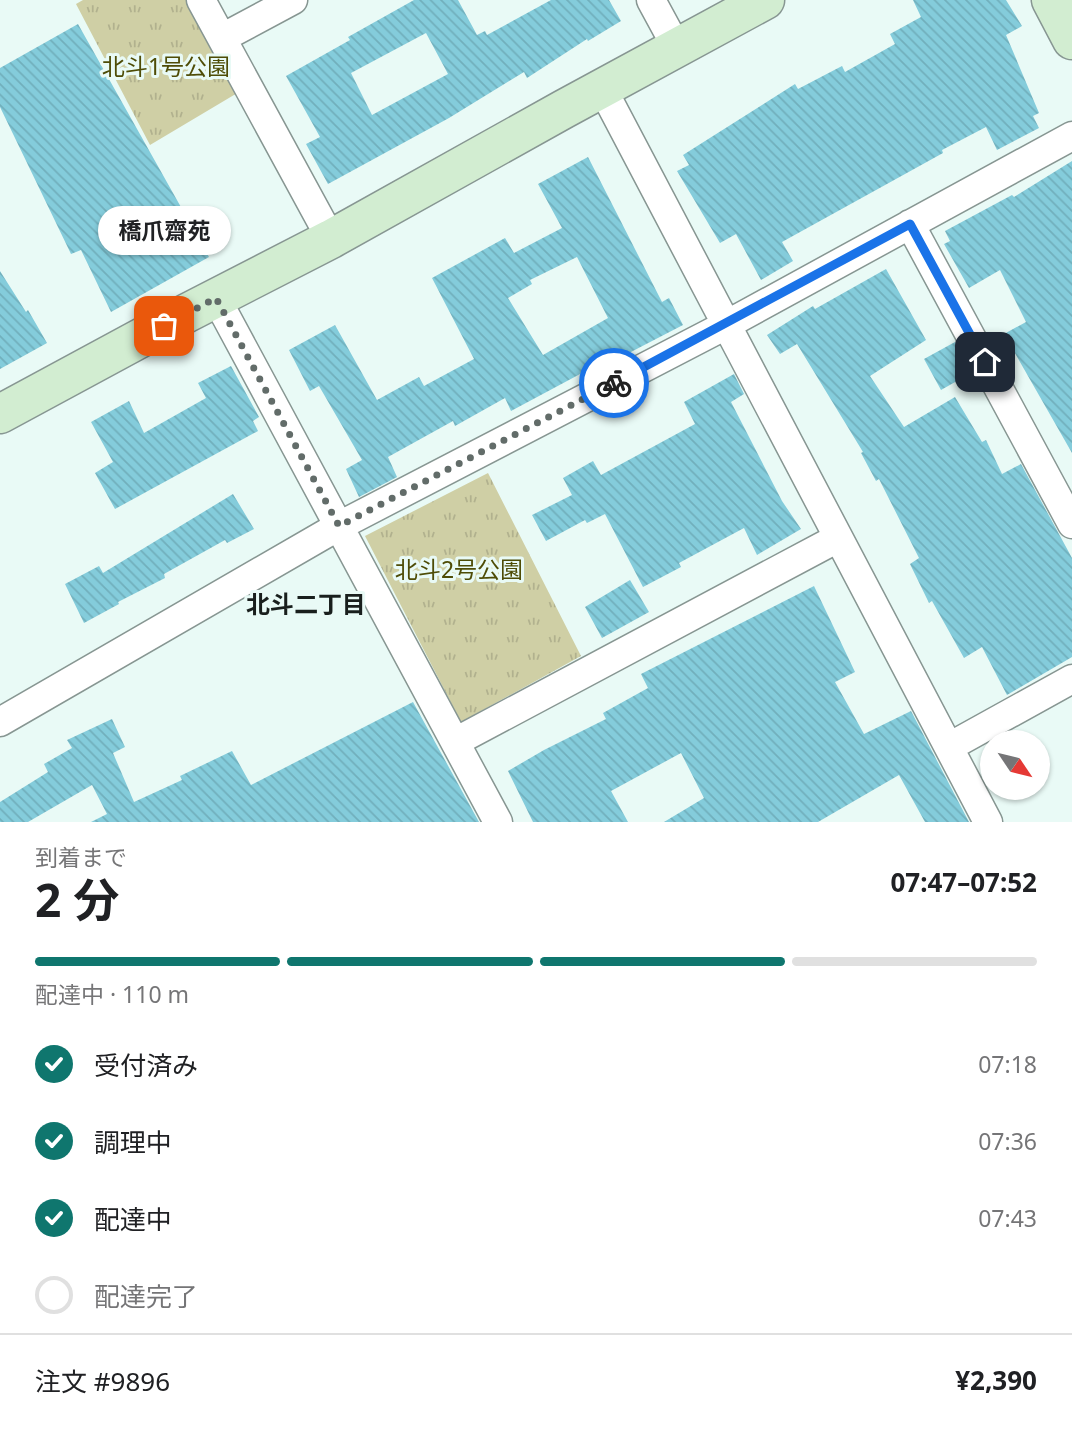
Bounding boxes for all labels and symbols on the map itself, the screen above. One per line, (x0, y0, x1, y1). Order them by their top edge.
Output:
park label: 北斗1号公園 (102, 50, 230, 82)
callout: 橋爪齋苑 (97, 207, 230, 256)
pin (134, 296, 194, 356)
pin (955, 332, 1015, 392)
courier (579, 348, 649, 418)
park label: 北斗2号公園 (395, 553, 523, 585)
district label: 北斗二丁目 (246, 587, 366, 620)
north arrow (980, 730, 1050, 800)

